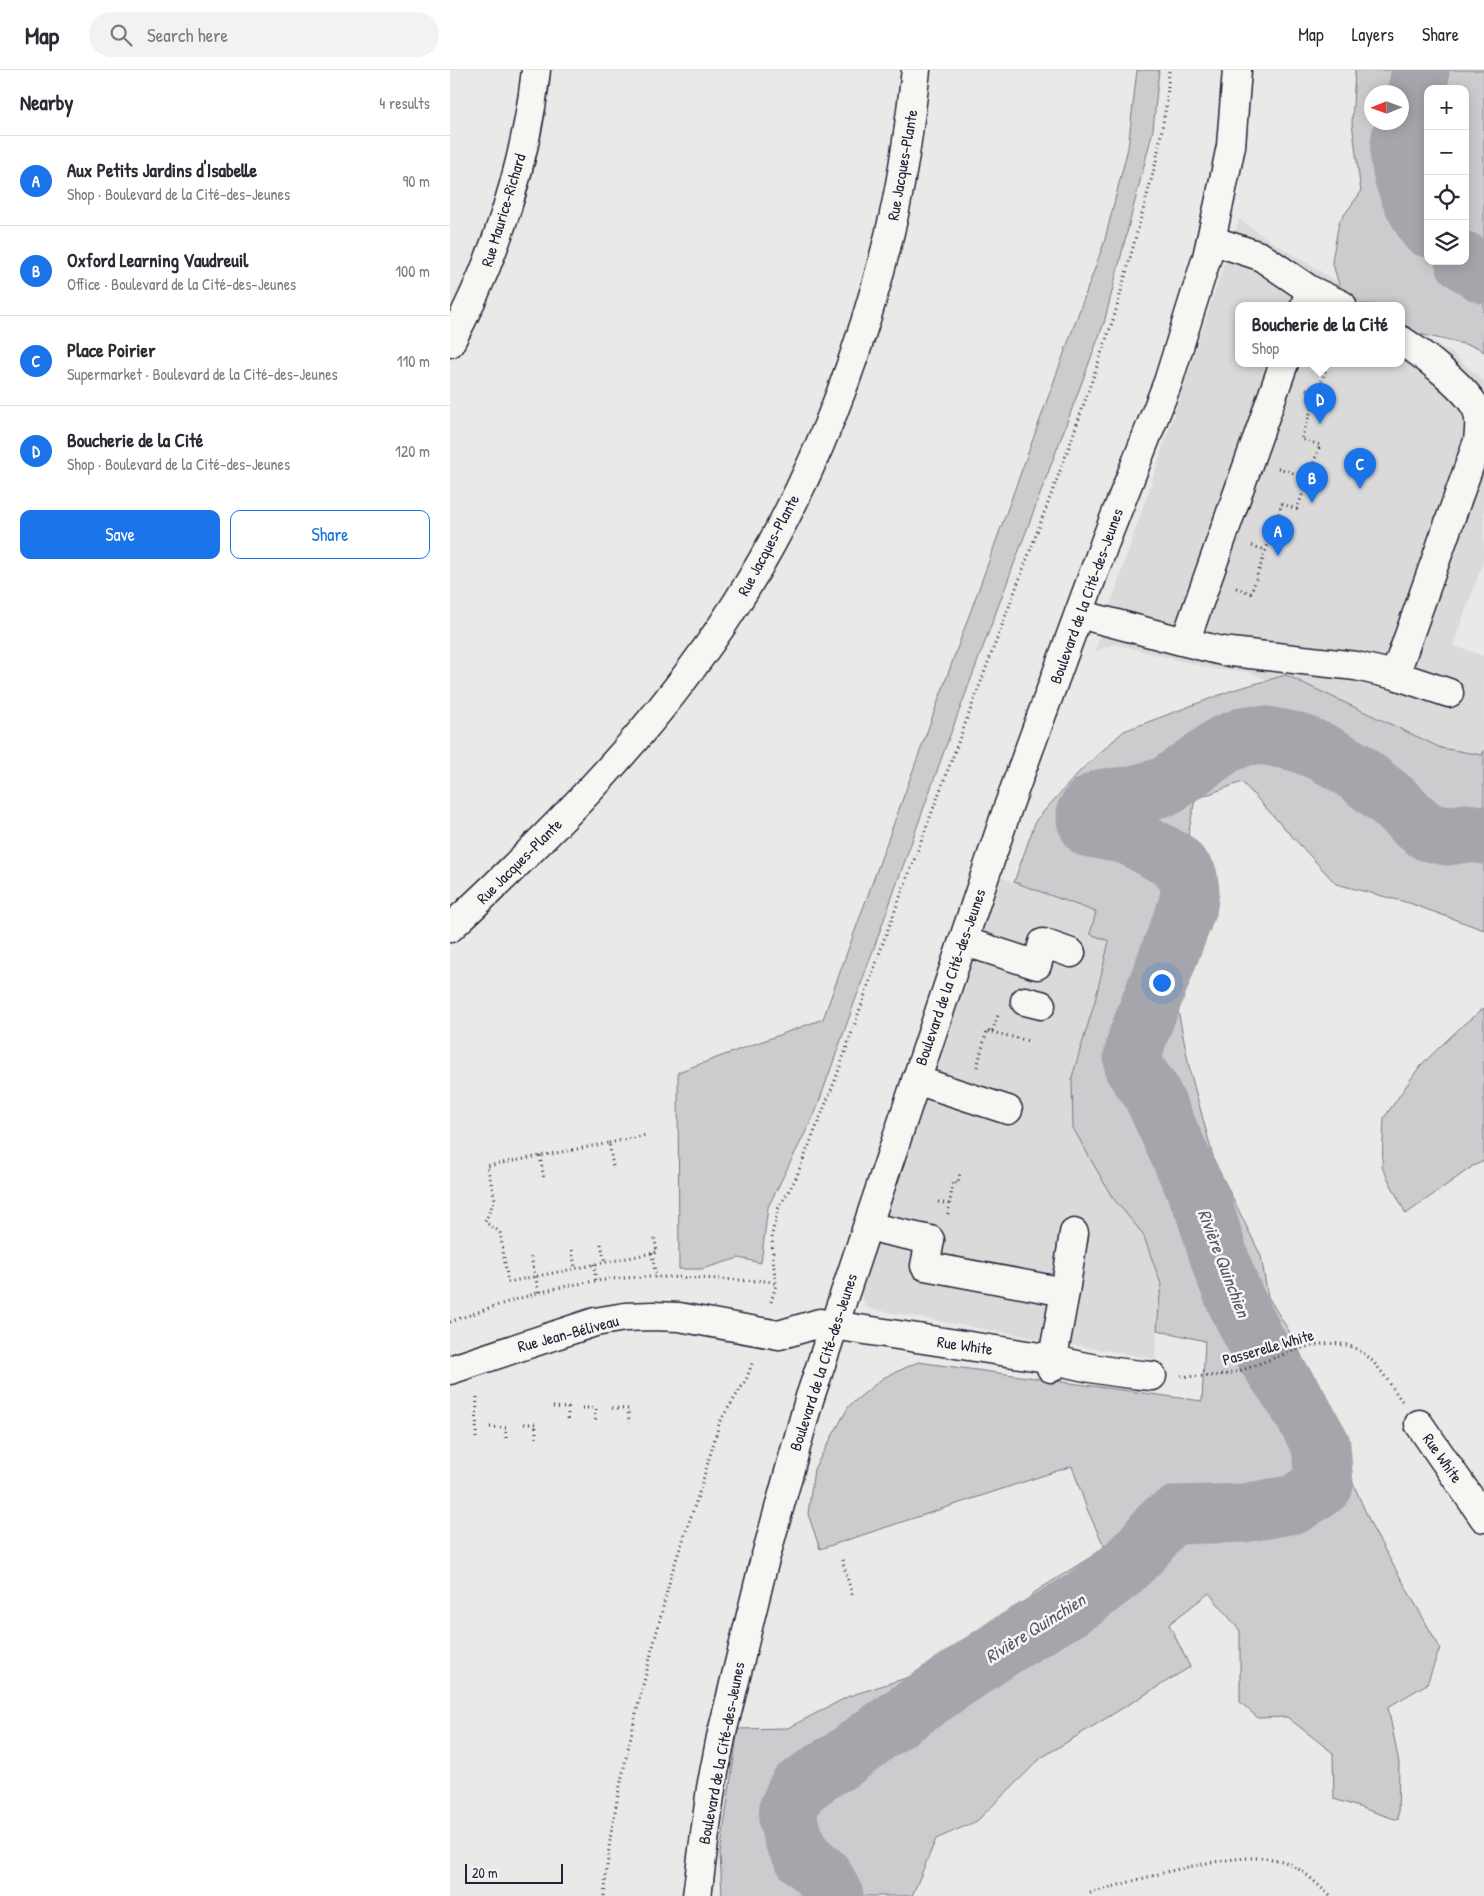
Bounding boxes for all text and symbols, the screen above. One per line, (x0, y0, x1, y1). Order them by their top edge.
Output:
search box (89, 12, 439, 57)
text: Map (25, 19, 59, 51)
icon: search (107, 21, 135, 49)
text: Search here (147, 22, 228, 48)
text: Map (1298, 22, 1324, 47)
text: Layers (1352, 22, 1394, 47)
text: Share (1422, 22, 1459, 47)
north arrow (1364, 85, 1409, 130)
map controls (1424, 85, 1469, 265)
button: + (1424, 85, 1469, 130)
text: Nearby (20, 88, 73, 117)
text: 4 results (379, 92, 430, 114)
street label: Rue Jacques-Plante (881, 107, 923, 222)
button: − (1424, 130, 1469, 175)
street label: Rue Maurice-Richard (475, 151, 531, 269)
text: Aux Petits Jardins d'Isabelle (67, 157, 257, 183)
text: A (32, 170, 40, 192)
text: 90 m (402, 170, 430, 192)
button: locate (1424, 175, 1469, 220)
text: Shop · Boulevard de la Cité-des-Jeunes (67, 183, 290, 205)
button: layers (1424, 220, 1469, 265)
text: Oxford Learning Vaudreuil (67, 247, 248, 273)
text: B (32, 260, 40, 282)
text: 100 m (395, 260, 430, 282)
text: Office · Boulevard de la Cité-des-Jeunes (67, 273, 296, 295)
popup (1235, 302, 1405, 367)
text: Boucherie de la Cité (1252, 311, 1388, 337)
text: Place Poirier (67, 337, 155, 363)
text: Shop (1252, 337, 1279, 359)
text: C (32, 350, 40, 372)
text: 110 m (397, 350, 430, 372)
text: Supermarket · Boulevard de la Cité-des-Jeunes (67, 363, 338, 385)
pin: D (1304, 383, 1336, 424)
text: Boucherie de la Cité (67, 427, 203, 453)
text: D (32, 440, 40, 462)
text: 120 m (395, 440, 430, 462)
pin: C (1344, 448, 1376, 489)
text: Shop · Boulevard de la Cité-des-Jeunes (67, 453, 290, 475)
pin: B (1296, 462, 1328, 503)
street label: Rue Jacques-Plante (732, 490, 804, 600)
street label: Boulevard de la Cité-des-Jeunes (1044, 505, 1128, 687)
button: Save (20, 510, 220, 559)
button: Share (230, 510, 430, 559)
pin: A (1262, 515, 1294, 556)
street label: Rue Jacques-Plante (472, 813, 567, 908)
street label: Boulevard de la Cité-des-Jeunes (909, 886, 991, 1068)
your location (1149, 970, 1175, 996)
water label: Rivière Quinchien (1192, 1205, 1257, 1322)
street label: Boulevard de la Cité-des-Jeunes (784, 1271, 862, 1453)
street label: Rue Jean-Béliveau (515, 1309, 622, 1357)
street label: Passerelle White (1220, 1323, 1317, 1371)
street label: Rue White (936, 1330, 995, 1360)
street label: Rue White (1418, 1429, 1468, 1488)
water label: Rivière Quinchien (980, 1586, 1091, 1669)
street label: Boulevard de la Cité-des-Jeunes (693, 1660, 749, 1846)
scale bar (465, 1861, 562, 1884)
text: 20 m (472, 1863, 498, 1882)

